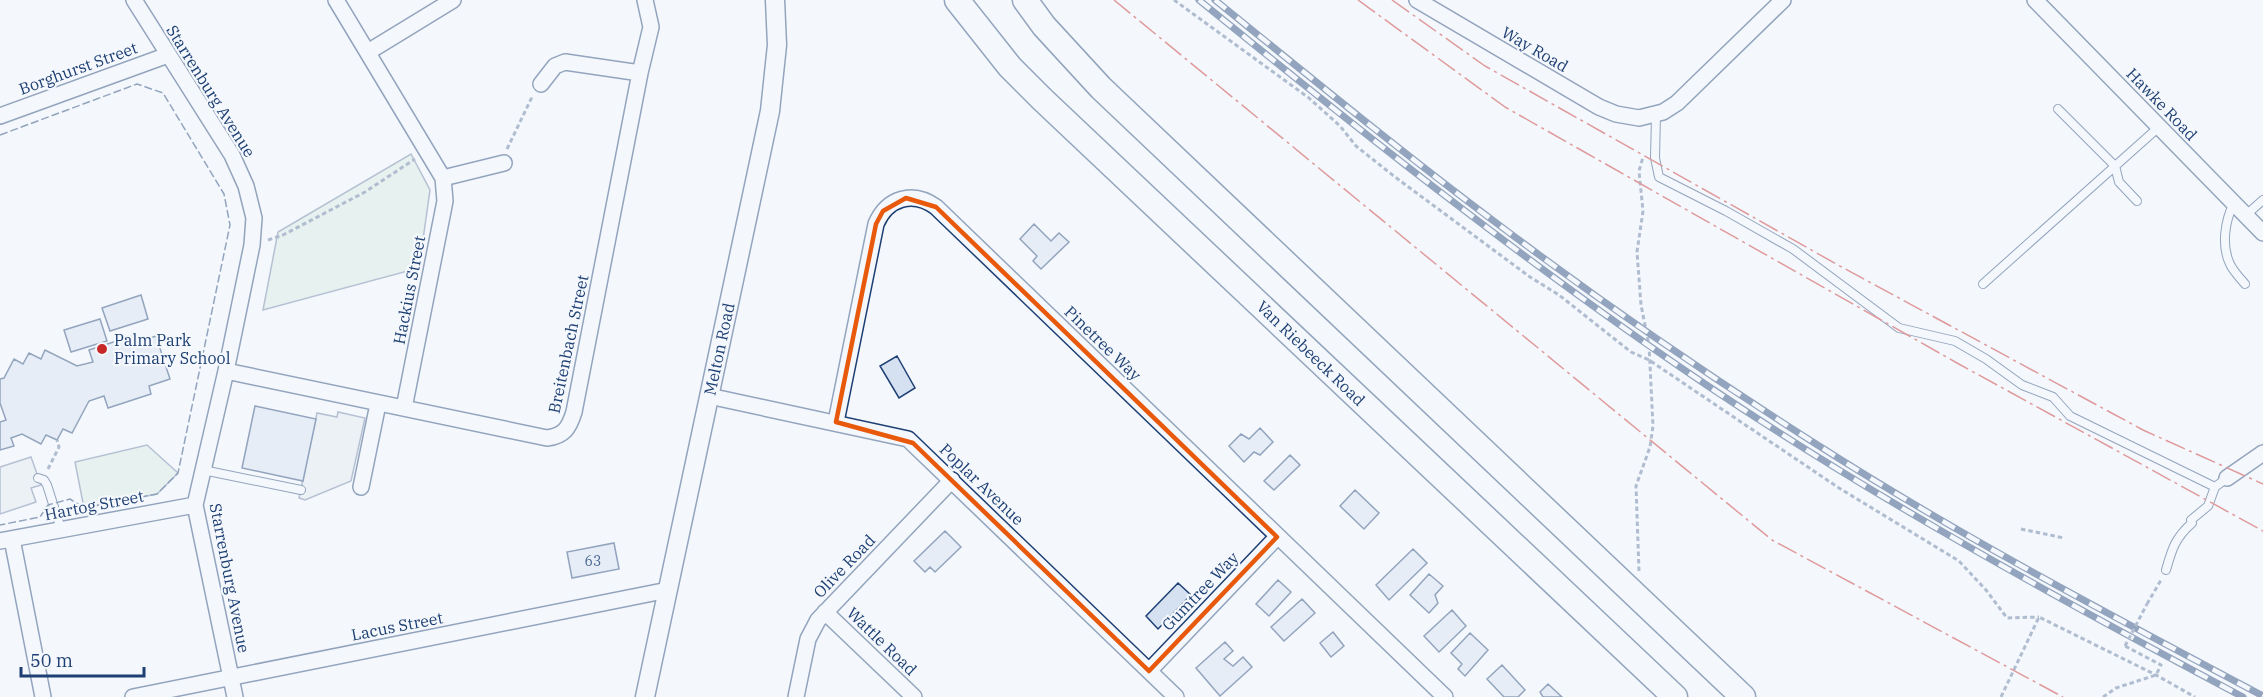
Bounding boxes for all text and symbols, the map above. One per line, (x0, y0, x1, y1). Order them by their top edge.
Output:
street label: Starrenburg Avenue (162, 21, 260, 161)
street label: Way Road (1498, 22, 1572, 76)
street label: Borghurst Street (16, 37, 140, 99)
street label: Hawke Road (2122, 64, 2202, 145)
street label: Hackius Street (389, 234, 429, 346)
street label: Breitenbach Street (544, 273, 593, 415)
street label: Van Riebeeck Road (1253, 296, 1370, 410)
street label: Melton Road (699, 301, 739, 397)
street label: Pinetree Way (1060, 301, 1146, 385)
place label: Palm Park Primary School (114, 330, 231, 368)
marker: Palm Park Primary School (95, 342, 109, 356)
street label: Poplar Avenue (936, 439, 1028, 529)
street label: Hartog Street (43, 486, 146, 524)
street label: Starrenburg Avenue (206, 501, 254, 655)
street label: Olive Road (809, 530, 879, 602)
street label: Gumtree Way (1157, 547, 1243, 635)
house number: 63 (585, 552, 601, 570)
street label: Wattle Road (843, 603, 921, 679)
street label: Lacus Street (350, 607, 445, 645)
scale bar (21, 640, 144, 678)
text: 50 m (30, 649, 73, 672)

